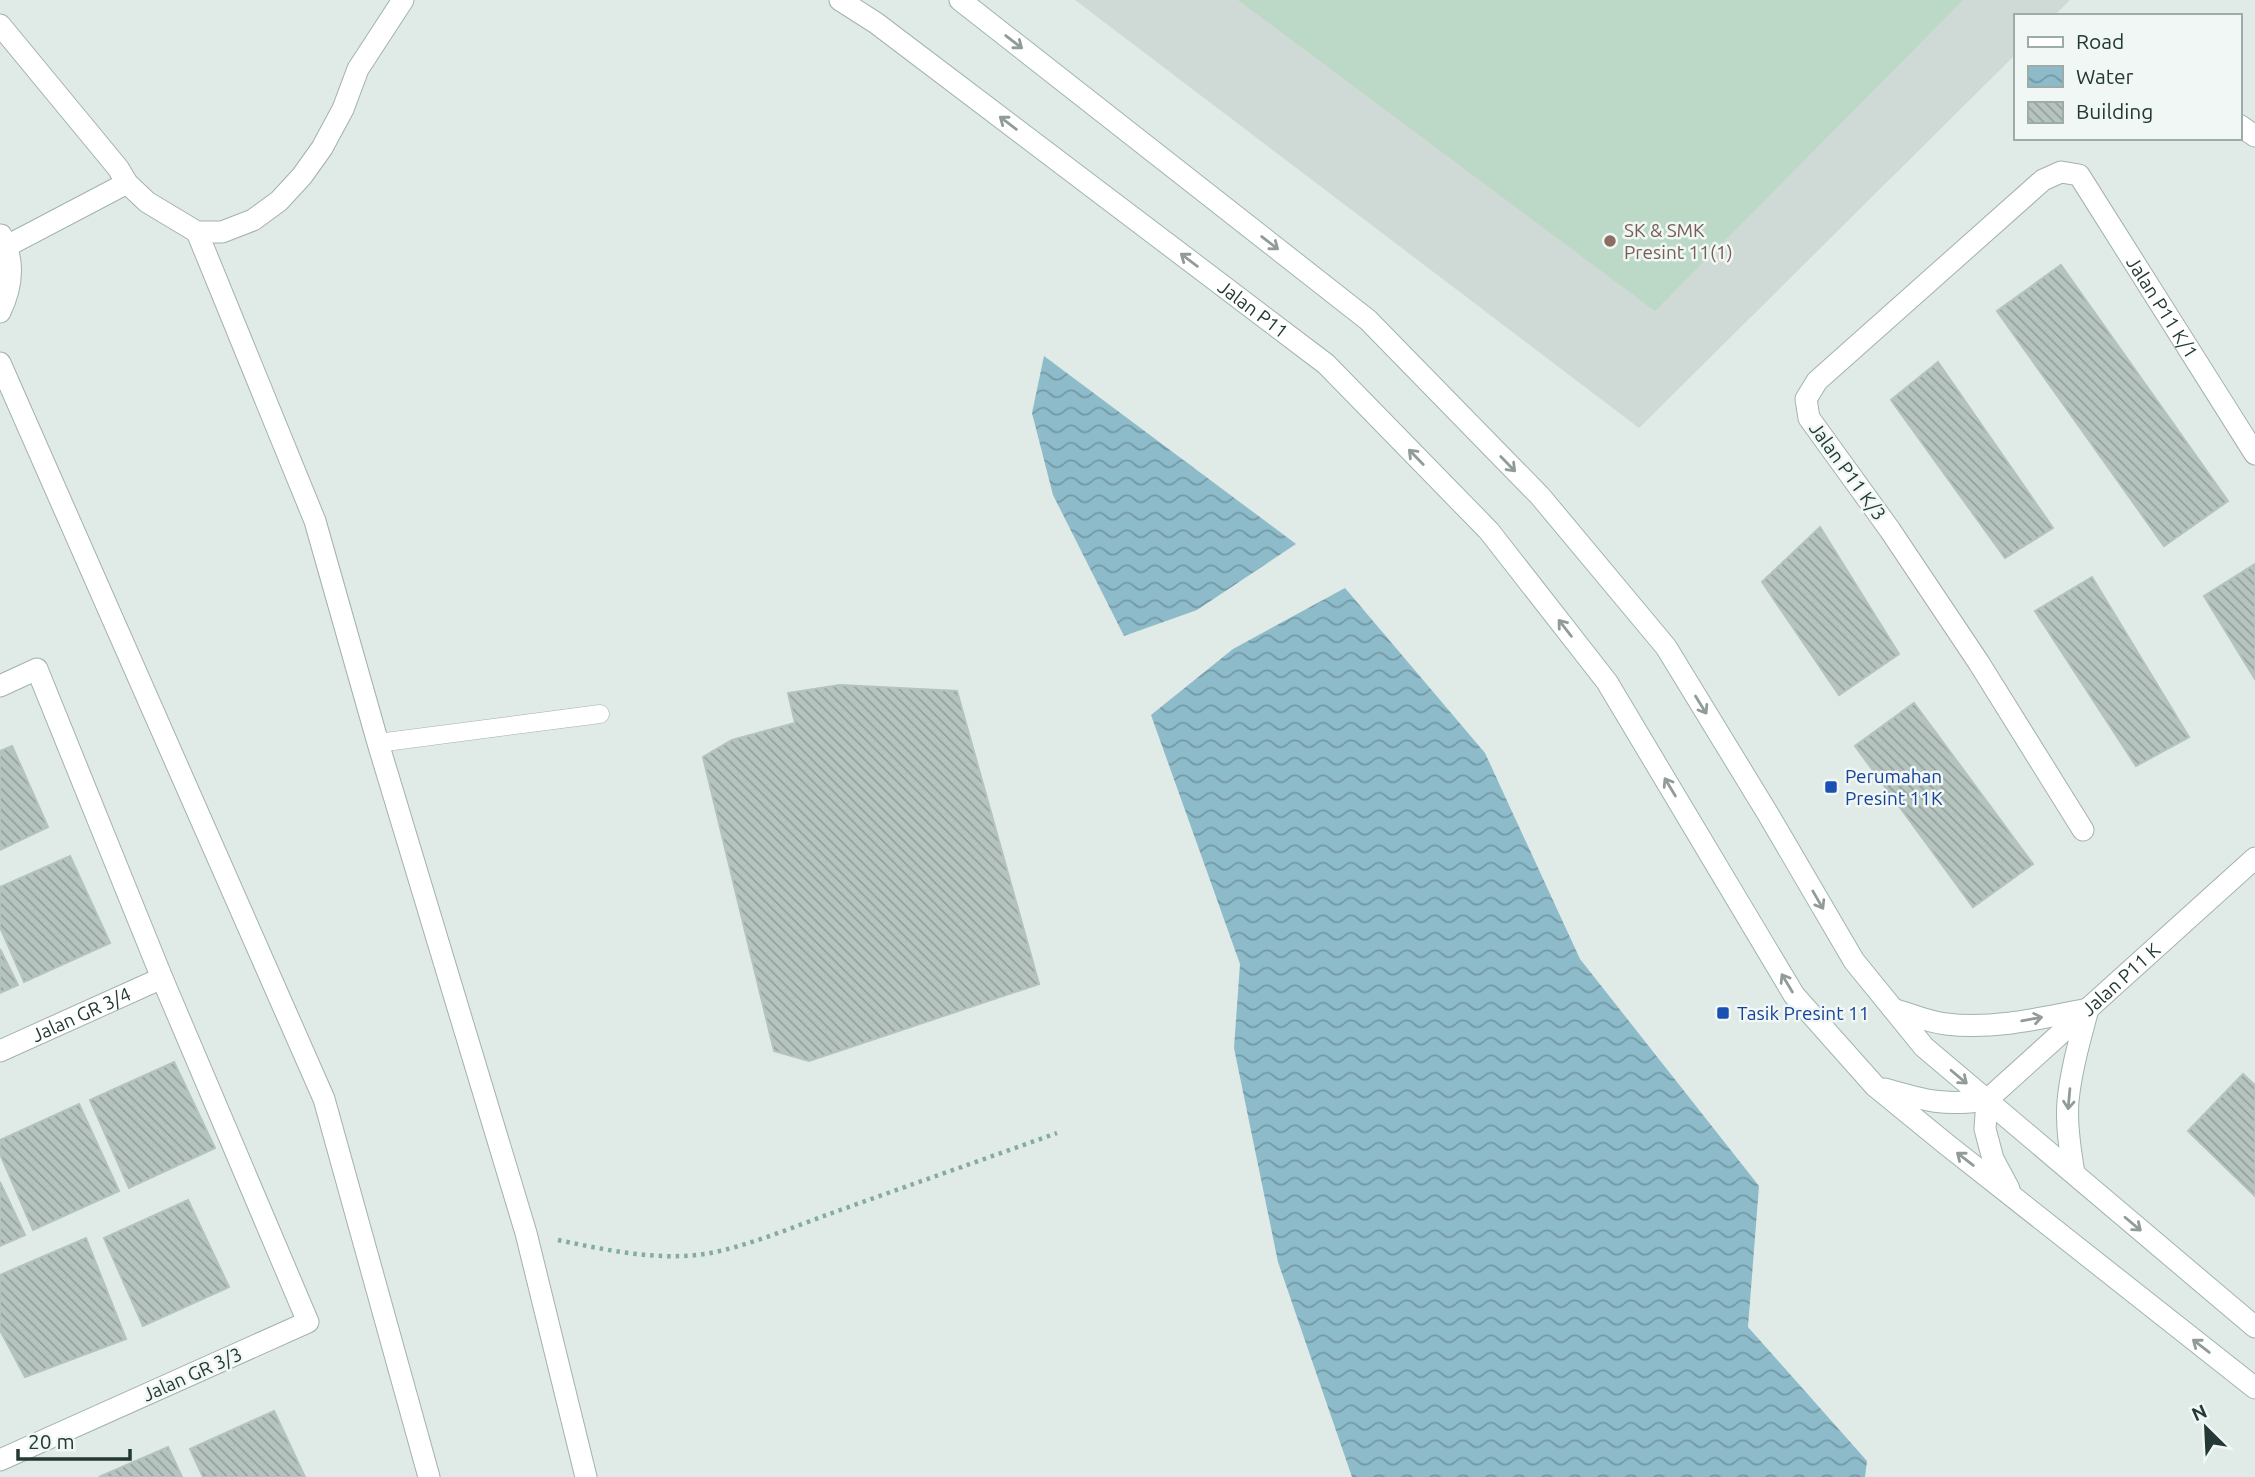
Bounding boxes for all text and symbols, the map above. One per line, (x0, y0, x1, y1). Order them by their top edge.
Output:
legend (2014, 14, 2241, 140)
text: Road (2076, 29, 2124, 53)
one-way arrow (1004, 35, 1022, 50)
text: Water (2076, 64, 2134, 88)
text: Building (2076, 99, 2153, 123)
one-way arrow (999, 115, 1018, 130)
place label: SK & SMK Presint 11(1) (1624, 219, 1733, 263)
marker: SK & SMK Presint 11(1) (1602, 233, 1618, 249)
one-way arrow (1260, 236, 1278, 251)
street label: Jalan P11 K/1 (2122, 252, 2203, 362)
one-way arrow (1180, 253, 1199, 268)
street label: Jalan P11 (1214, 275, 1293, 342)
street label: Jalan P11 K/3 (1805, 418, 1891, 524)
one-way arrow (1408, 448, 1425, 465)
one-way arrow (1500, 455, 1517, 472)
one-way arrow (1558, 619, 1573, 638)
one-way arrow (1695, 695, 1709, 715)
place label: Perumahan Presint 11K (1845, 765, 1943, 809)
one-way arrow (1663, 778, 1677, 798)
marker: Perumahan Presint 11K (1823, 779, 1839, 795)
one-way arrow (1812, 890, 1826, 910)
street label: Jalan P11 K (2077, 938, 2165, 1020)
one-way arrow (1779, 973, 1793, 993)
street label: Jalan GR 3/4 (28, 983, 134, 1046)
place label: Tasik Presint 11 (1737, 1002, 1869, 1024)
marker: Tasik Presint 11 (1715, 1005, 1731, 1021)
one-way arrow (2020, 1012, 2043, 1025)
one-way arrow (1950, 1069, 1968, 1084)
one-way arrow (2062, 1087, 2075, 1110)
one-way arrow (1956, 1152, 1975, 1167)
one-way arrow (2124, 1216, 2142, 1232)
one-way arrow (2193, 1338, 2211, 1353)
street label: Jalan GR 3/3 (139, 1342, 245, 1406)
north arrow (2171, 1393, 2241, 1463)
text: N (2188, 1400, 2210, 1425)
scale bar (18, 1418, 130, 1462)
text: 20 m (28, 1429, 75, 1453)

